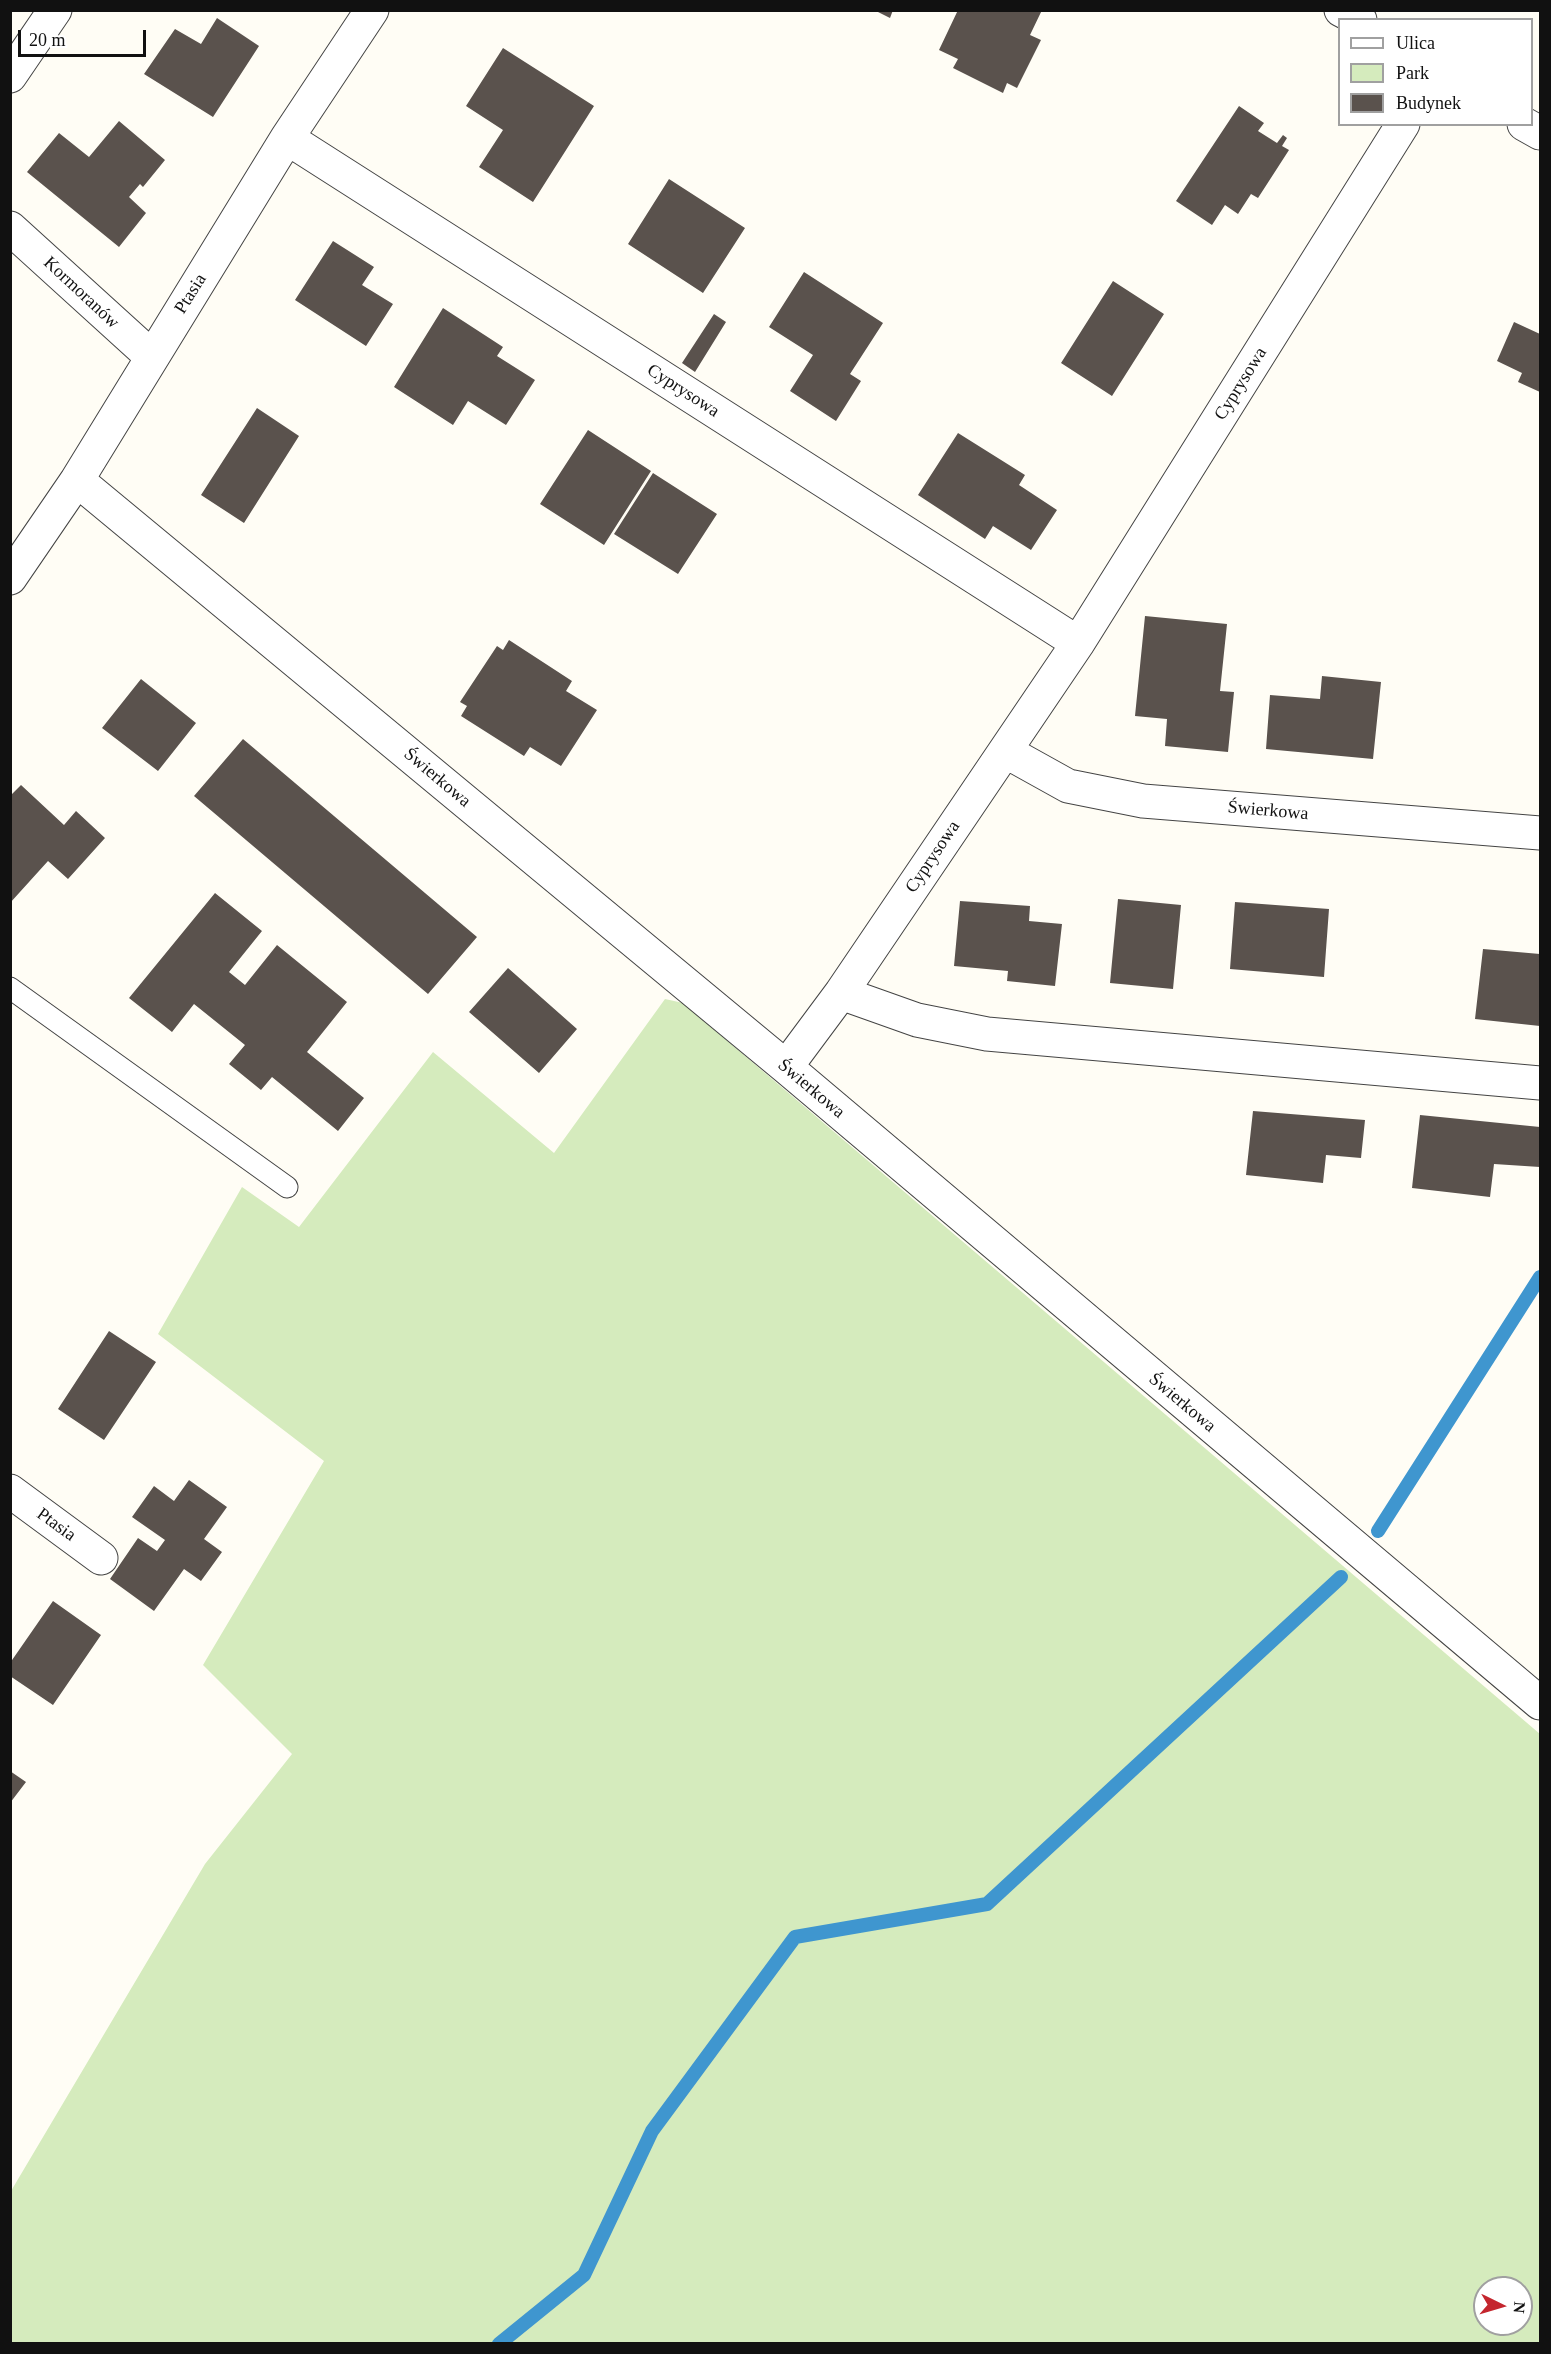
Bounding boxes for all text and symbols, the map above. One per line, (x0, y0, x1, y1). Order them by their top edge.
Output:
scale bar (21, 18, 148, 56)
legend (1338, 18, 1533, 126)
text: 20 m (29, 30, 66, 50)
text: Ulica (1396, 33, 1435, 53)
text: Park (1396, 63, 1429, 83)
text: Budynek (1396, 93, 1461, 113)
street label: Kormoranów (39, 252, 123, 334)
street label: Ptasia (170, 270, 212, 318)
street label: Cyprysowa (1210, 344, 1272, 424)
street label: Cyprysowa (643, 360, 723, 422)
street label: Świerkowa (399, 744, 475, 812)
street label: Świerkowa (1227, 797, 1309, 825)
street label: Cyprysowa (901, 817, 965, 897)
street label: Świerkowa (773, 1055, 849, 1123)
street label: Świerkowa (1144, 1369, 1220, 1437)
street label: Ptasia (32, 1504, 80, 1546)
north arrow (1473, 2276, 1533, 2336)
text: N (1510, 2301, 1528, 2314)

